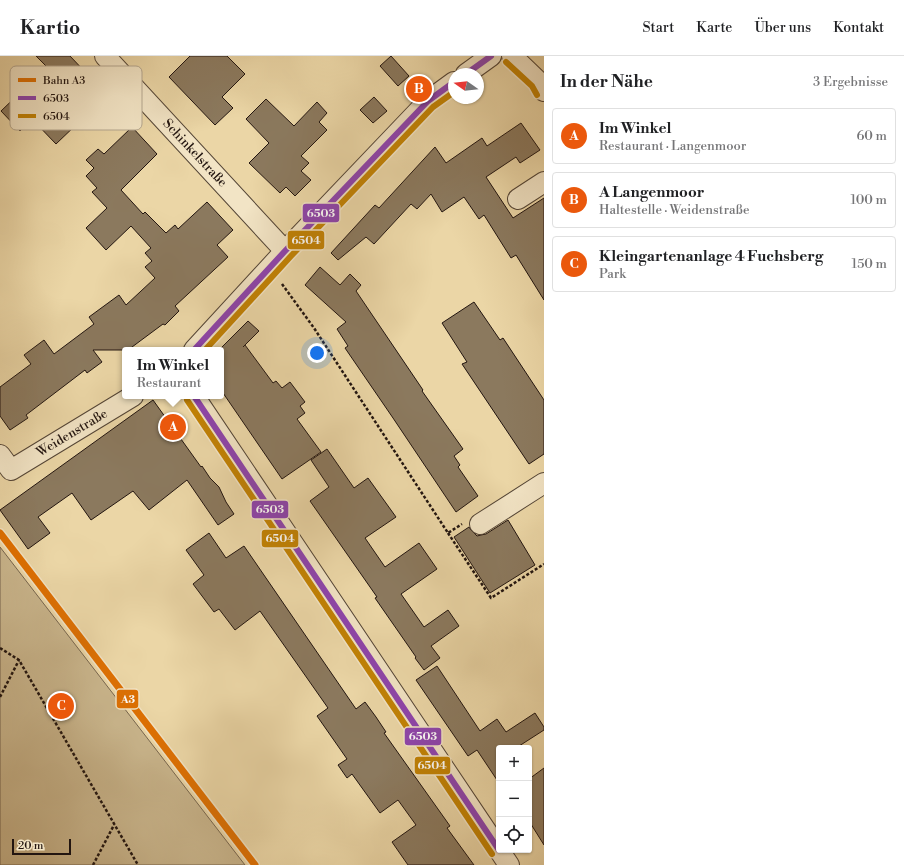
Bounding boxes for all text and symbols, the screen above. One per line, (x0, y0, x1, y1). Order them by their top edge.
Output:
text: Kartio (20, 16, 80, 40)
text: Start (642, 19, 674, 37)
text: Karte (696, 19, 732, 37)
text: Über uns (754, 19, 811, 37)
text: Kontakt (833, 19, 884, 37)
legend (10, 66, 142, 130)
north arrow (448, 68, 484, 104)
text: In der Nähe (560, 71, 653, 93)
text: Bahn A3 (42, 74, 85, 88)
pin: B (406, 74, 432, 104)
text: 3 Ergebnisse (813, 74, 888, 90)
text: 6503 (43, 92, 69, 106)
text: 6504 (43, 110, 70, 124)
street label: Schinkelstraße (159, 116, 231, 191)
text: Im Winkel (599, 119, 671, 138)
text: A (569, 128, 579, 144)
text: 60 m (856, 128, 887, 144)
text: Restaurant · Langenmoor (599, 138, 747, 154)
text: A Langenmoor (599, 183, 704, 202)
text: B (569, 192, 579, 208)
text: 100 m (851, 192, 887, 208)
text: Haltestelle · Weidenstraße (599, 202, 749, 218)
line badge: 6503 (302, 203, 340, 223)
text: 6503 (307, 207, 336, 221)
line badge: 6504 (287, 230, 325, 250)
text: 6504 (291, 234, 321, 248)
text: Kleingartenanlage 4 Fuchsberg (599, 247, 823, 266)
text: C (569, 256, 579, 272)
text: 150 m (852, 256, 887, 272)
text: Park (599, 266, 626, 282)
your location (307, 343, 327, 363)
popup (122, 347, 224, 399)
text: Im Winkel (137, 356, 209, 375)
text: Restaurant (137, 375, 201, 391)
street label: Weidenstraße (33, 405, 111, 461)
pin: A (160, 412, 186, 442)
line badge: 6503 (251, 500, 289, 519)
text: 6503 (256, 503, 285, 517)
line badge: 6504 (261, 529, 299, 548)
text: 6504 (265, 532, 295, 546)
line badge: A3 (116, 689, 139, 709)
pin: C (48, 691, 74, 721)
text: A3 (120, 693, 136, 707)
line badge: 6503 (404, 727, 442, 746)
text: 6503 (409, 730, 438, 744)
map controls (496, 745, 532, 853)
button: + (496, 745, 532, 781)
line badge: 6504 (414, 756, 451, 775)
text: 6504 (417, 759, 447, 773)
button: − (496, 781, 532, 817)
button: locate (496, 817, 532, 853)
scale bar (12, 837, 71, 856)
text: 20 m (18, 839, 43, 853)

